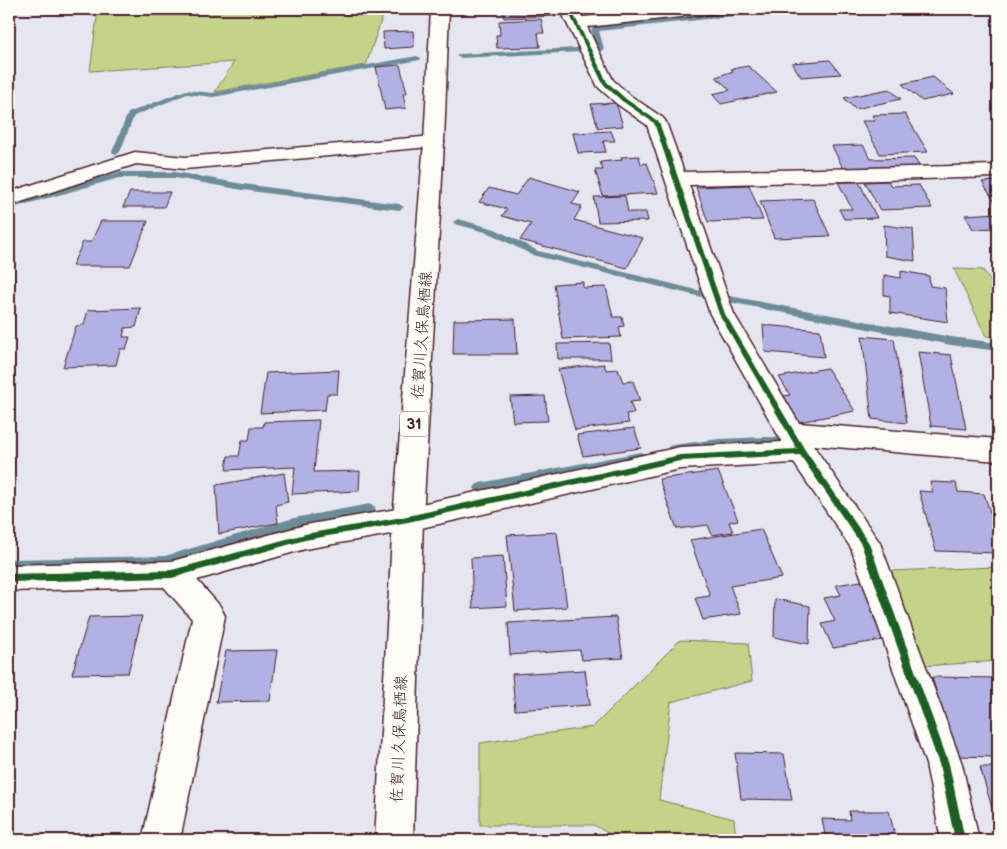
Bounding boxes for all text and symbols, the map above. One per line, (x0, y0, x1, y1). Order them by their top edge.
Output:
street label: 佐賀川久保鳥栖線 (409, 271, 436, 400)
road number: 31 (400, 412, 428, 436)
street label: 佐賀川久保鳥栖線 (388, 675, 411, 803)

